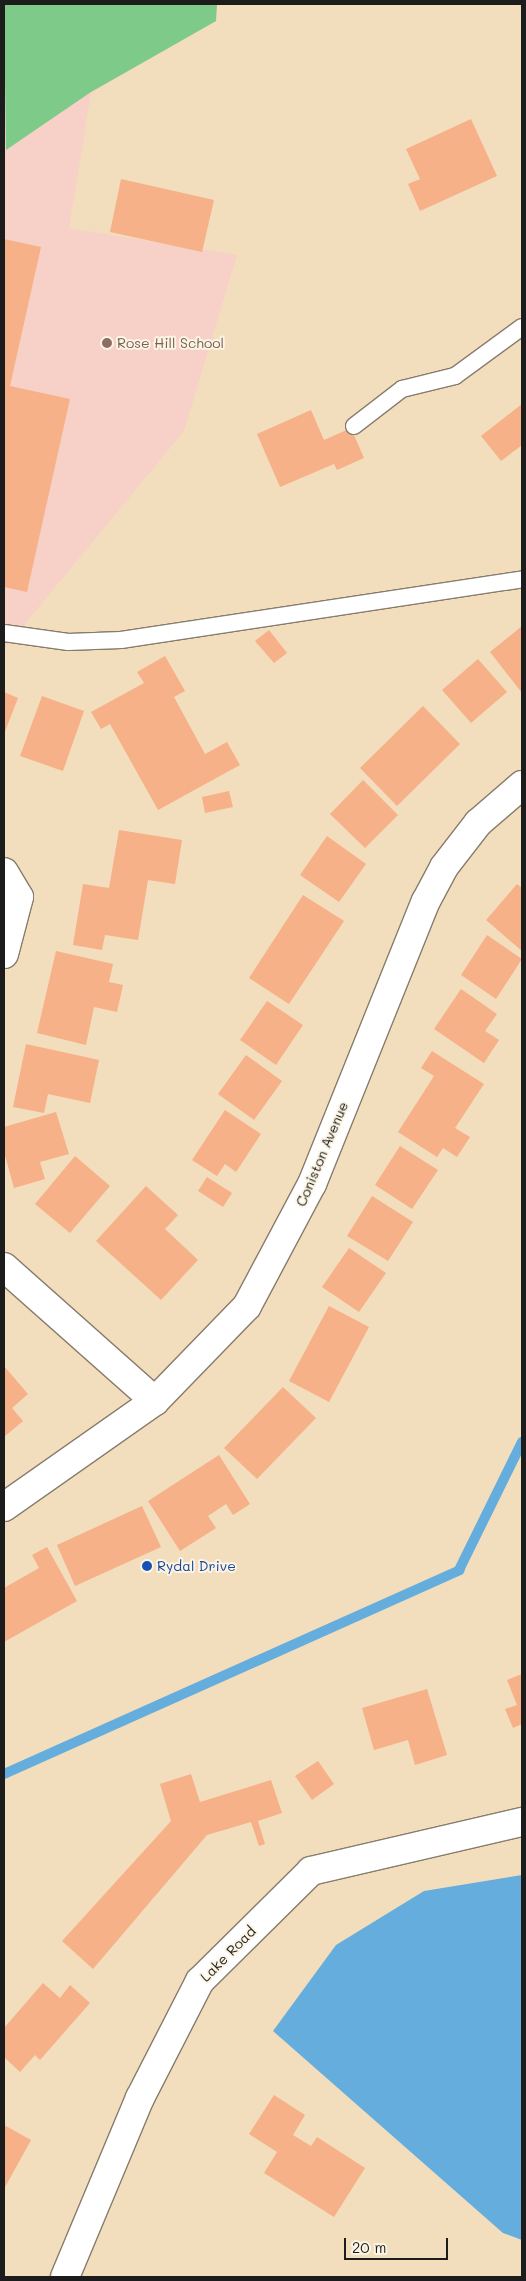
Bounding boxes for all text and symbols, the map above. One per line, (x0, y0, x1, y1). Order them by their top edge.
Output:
place label: Rose Hill School (117, 335, 224, 351)
marker: Rose Hill School (101, 337, 113, 349)
street label: Coniston Avenue (292, 1099, 352, 1209)
place label: Rydal Drive (157, 1558, 236, 1574)
marker: Rydal Drive (141, 1560, 153, 1572)
street label: Lake Road (197, 1923, 259, 1985)
scale bar (346, 2228, 450, 2260)
text: 20 m (352, 2237, 386, 2257)

